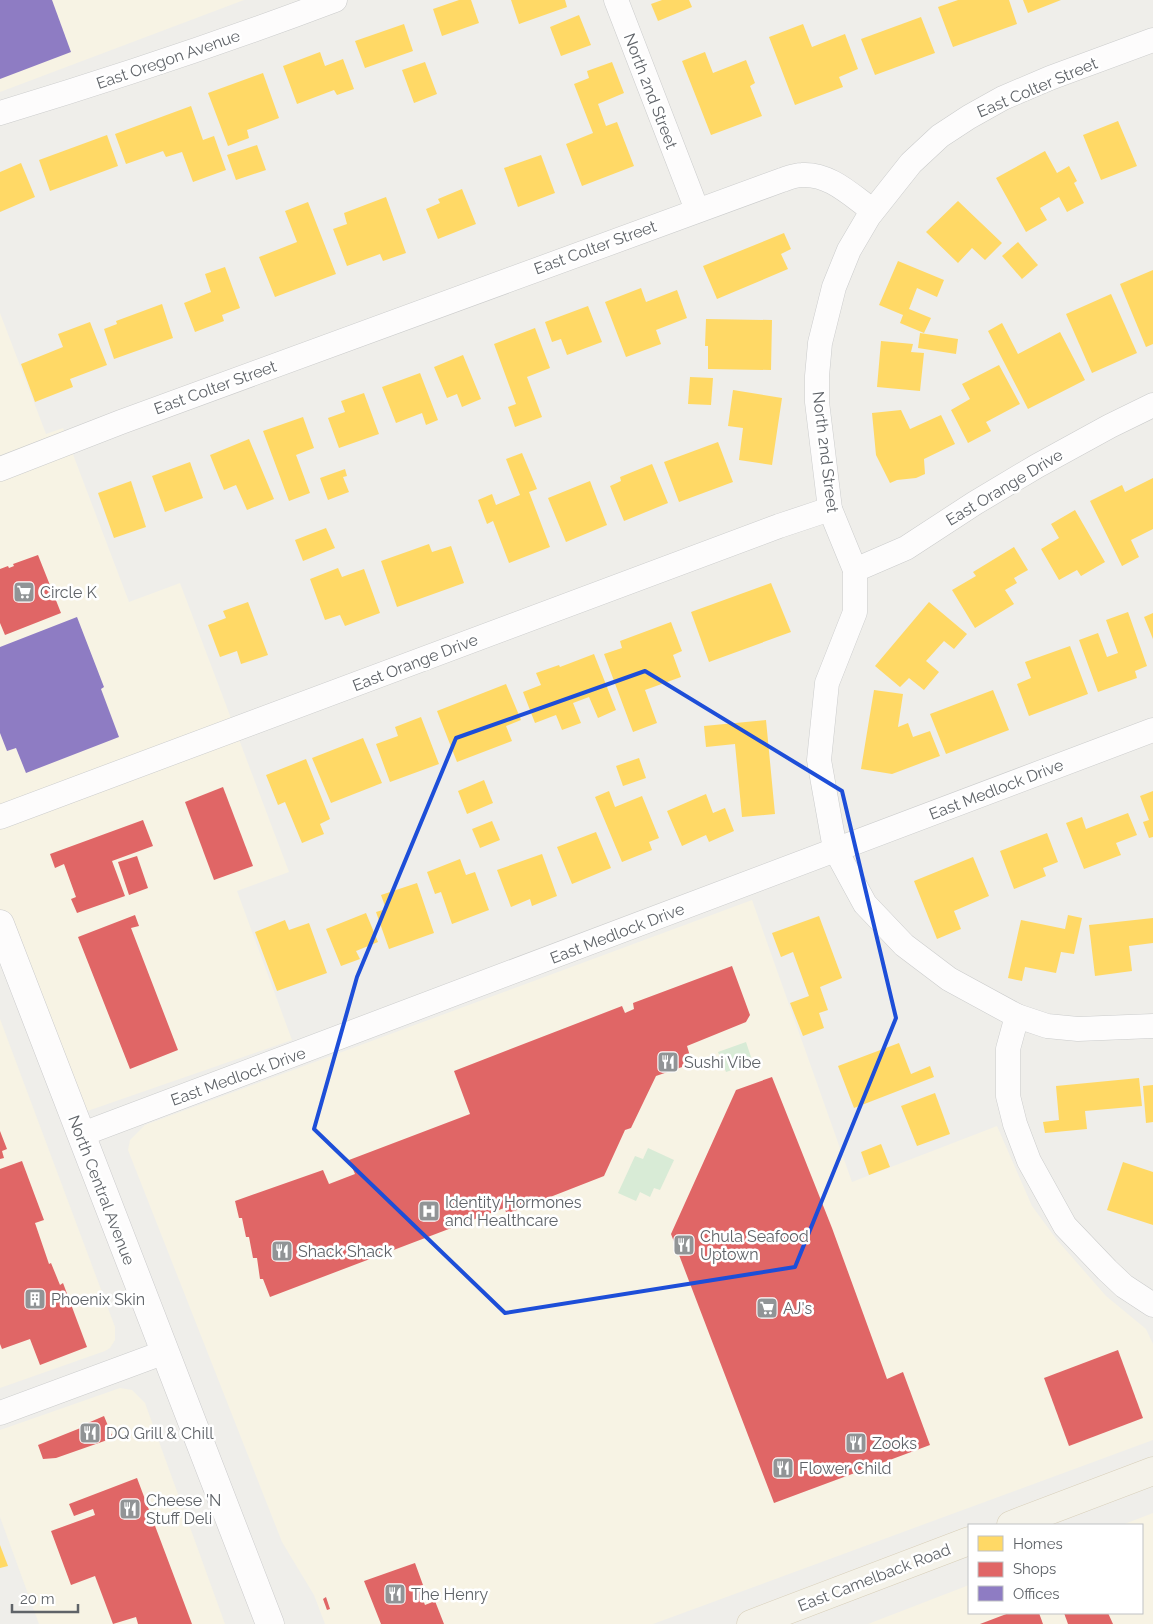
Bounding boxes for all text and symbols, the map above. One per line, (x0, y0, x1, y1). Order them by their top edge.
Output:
street label: East Oregon Avenue (94, 26, 243, 93)
street label: North 2nd Street (620, 31, 682, 152)
street label: East Colter Street (974, 53, 1101, 121)
street label: East Colter Street (531, 216, 659, 278)
street label: East Colter Street (151, 356, 279, 418)
street label: North 2nd Street (809, 390, 842, 514)
street label: East Orange Drive (942, 445, 1066, 530)
supermarket icon: Circle K (12, 580, 36, 604)
place label: Circle K (40, 583, 97, 602)
street label: East Orange Drive (350, 630, 481, 695)
street label: East Medlock Drive (926, 755, 1066, 824)
street label: East Medlock Drive (547, 899, 687, 968)
street label: East Medlock Drive (168, 1043, 308, 1110)
restaurant icon: Sushi Vibe (656, 1050, 680, 1074)
place label: Sushi Vibe (684, 1053, 761, 1072)
street label: North Central Avenue (64, 1113, 139, 1268)
place label: Identity Hormones and Healthcare (445, 1193, 582, 1230)
hospital icon: Identity Hormones and Healthcare (417, 1199, 441, 1223)
place label: Chula Seafood Uptown (700, 1227, 809, 1264)
restaurant icon: Chula Seafood Uptown (672, 1233, 696, 1257)
restaurant icon: Shack Shack (270, 1239, 294, 1263)
place label: Shack Shack (298, 1242, 393, 1261)
building icon: Phoenix Skin (23, 1287, 47, 1311)
place label: Phoenix Skin (51, 1290, 145, 1309)
supermarket icon: AJ's (755, 1296, 779, 1320)
place label: AJ's (783, 1299, 813, 1318)
restaurant icon: DQ Grill & Chill (78, 1421, 102, 1445)
place label: DQ Grill & Chill (106, 1424, 214, 1443)
restaurant icon: Zooks (844, 1431, 868, 1455)
place label: Zooks (872, 1434, 917, 1453)
restaurant icon: Flower Child (771, 1456, 795, 1480)
place label: Flower Child (799, 1459, 892, 1478)
place label: Cheese 'N Stuff Deli (146, 1491, 221, 1528)
restaurant icon: Cheese 'N Stuff Deli (118, 1497, 142, 1521)
legend (968, 1524, 1143, 1614)
text: Homes (1013, 1535, 1063, 1553)
street label: East Camelback Road (795, 1540, 953, 1615)
text: Shops (1013, 1560, 1056, 1578)
scale bar (12, 1582, 79, 1614)
restaurant icon: The Henry (383, 1582, 407, 1606)
place label: The Henry (411, 1585, 489, 1604)
text: Offices (1013, 1585, 1060, 1603)
text: 20 m (20, 1590, 55, 1608)

